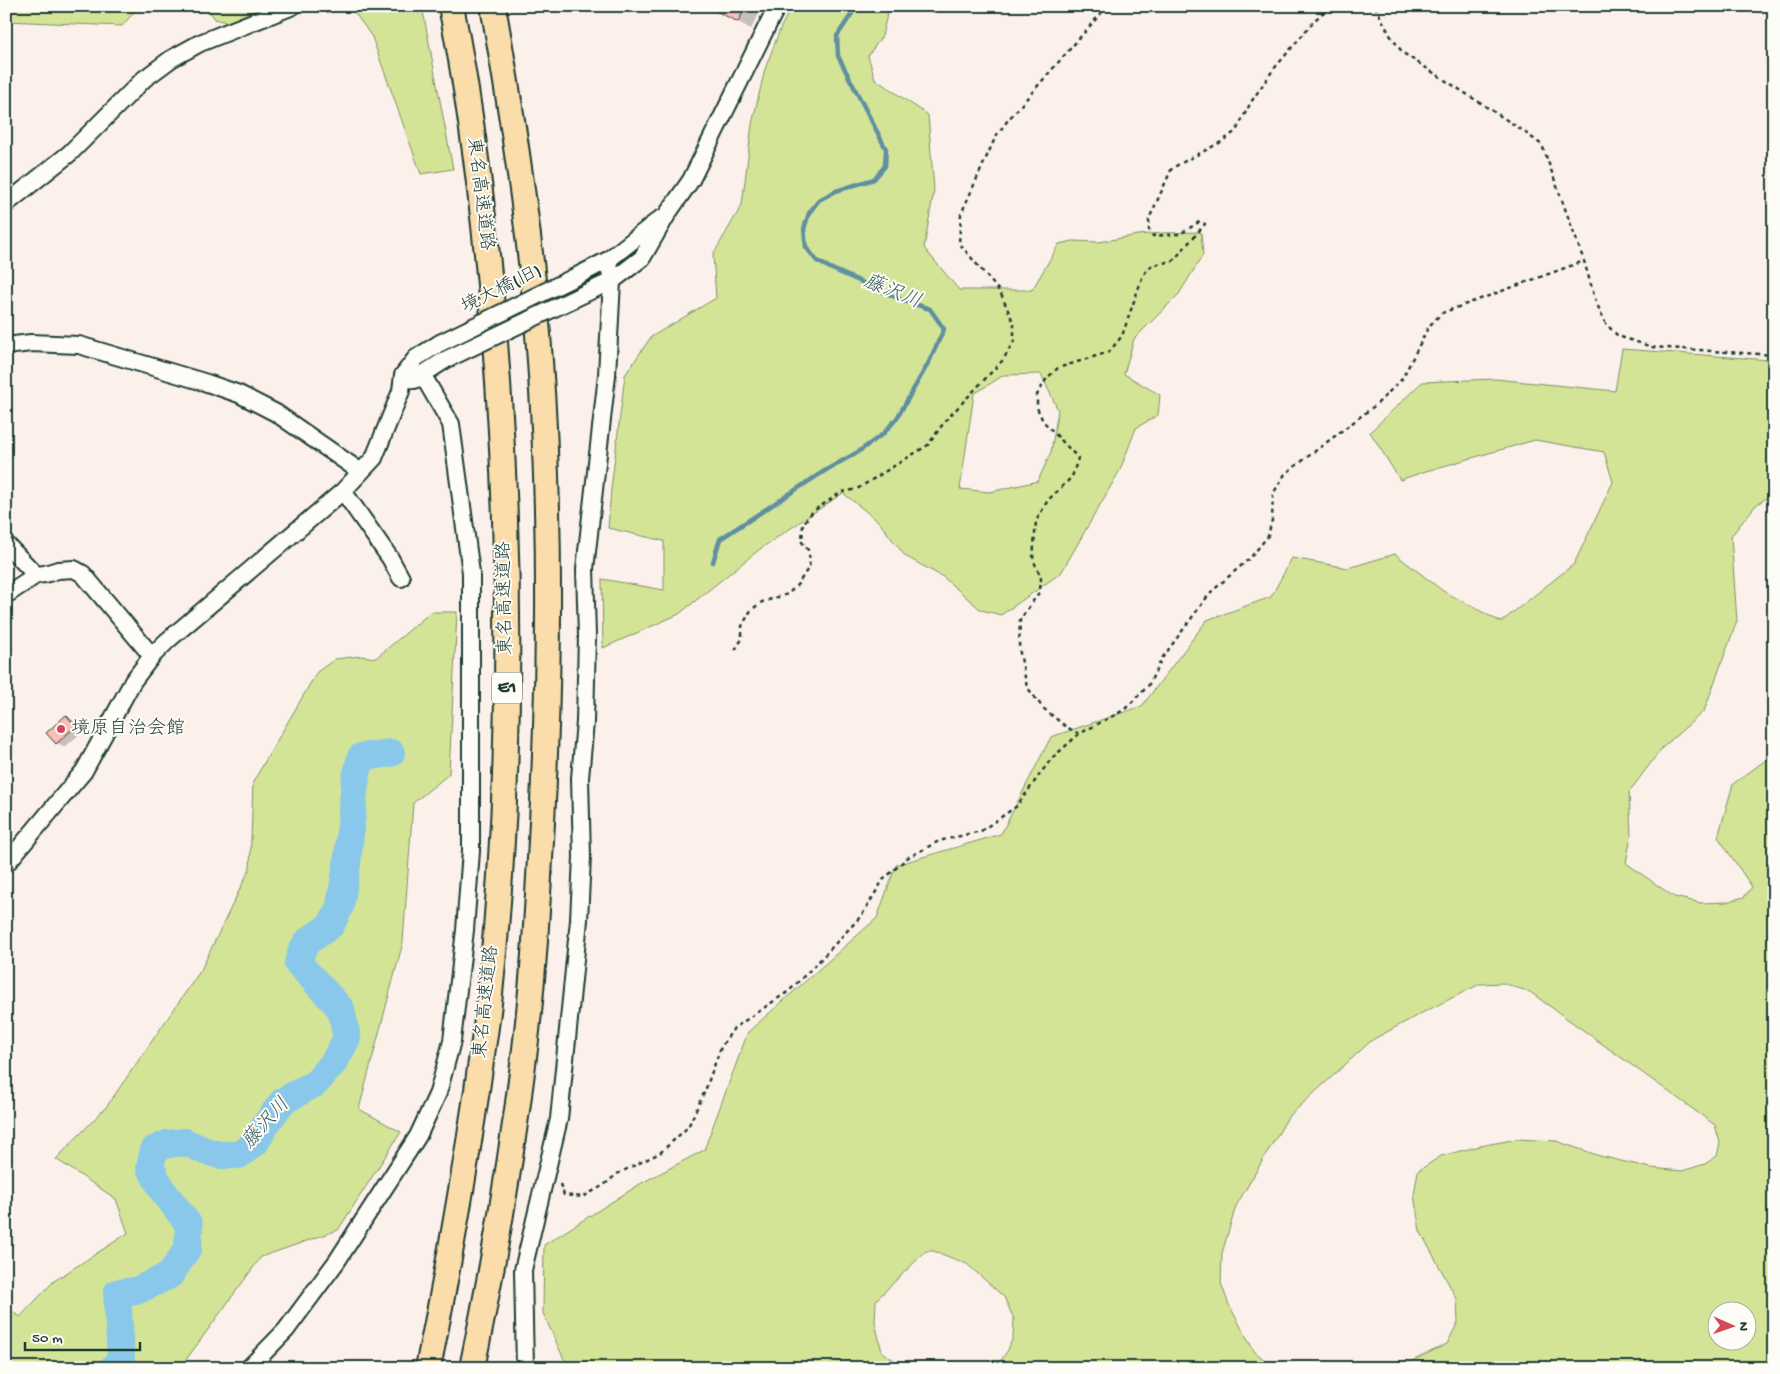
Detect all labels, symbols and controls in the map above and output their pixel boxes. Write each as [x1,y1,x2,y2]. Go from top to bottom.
street label: 東名高速道路 [461,136,498,252]
street label: 境大橋(旧) [458,260,546,319]
water label: 藤沢川 [860,269,925,315]
street label: 東名高速道路 [493,541,518,655]
road number: E1 [492,672,522,704]
place label: 境原自治会館 [71,717,185,741]
marker: 境原自治会館 [55,723,67,735]
street label: 東名高速道路 [469,944,504,1060]
water label: 藤沢川 [237,1093,296,1154]
north arrow [1708,1302,1758,1352]
scale bar [25,1319,140,1351]
text: N [1734,1322,1751,1331]
text: 50 m [32,1330,63,1348]

